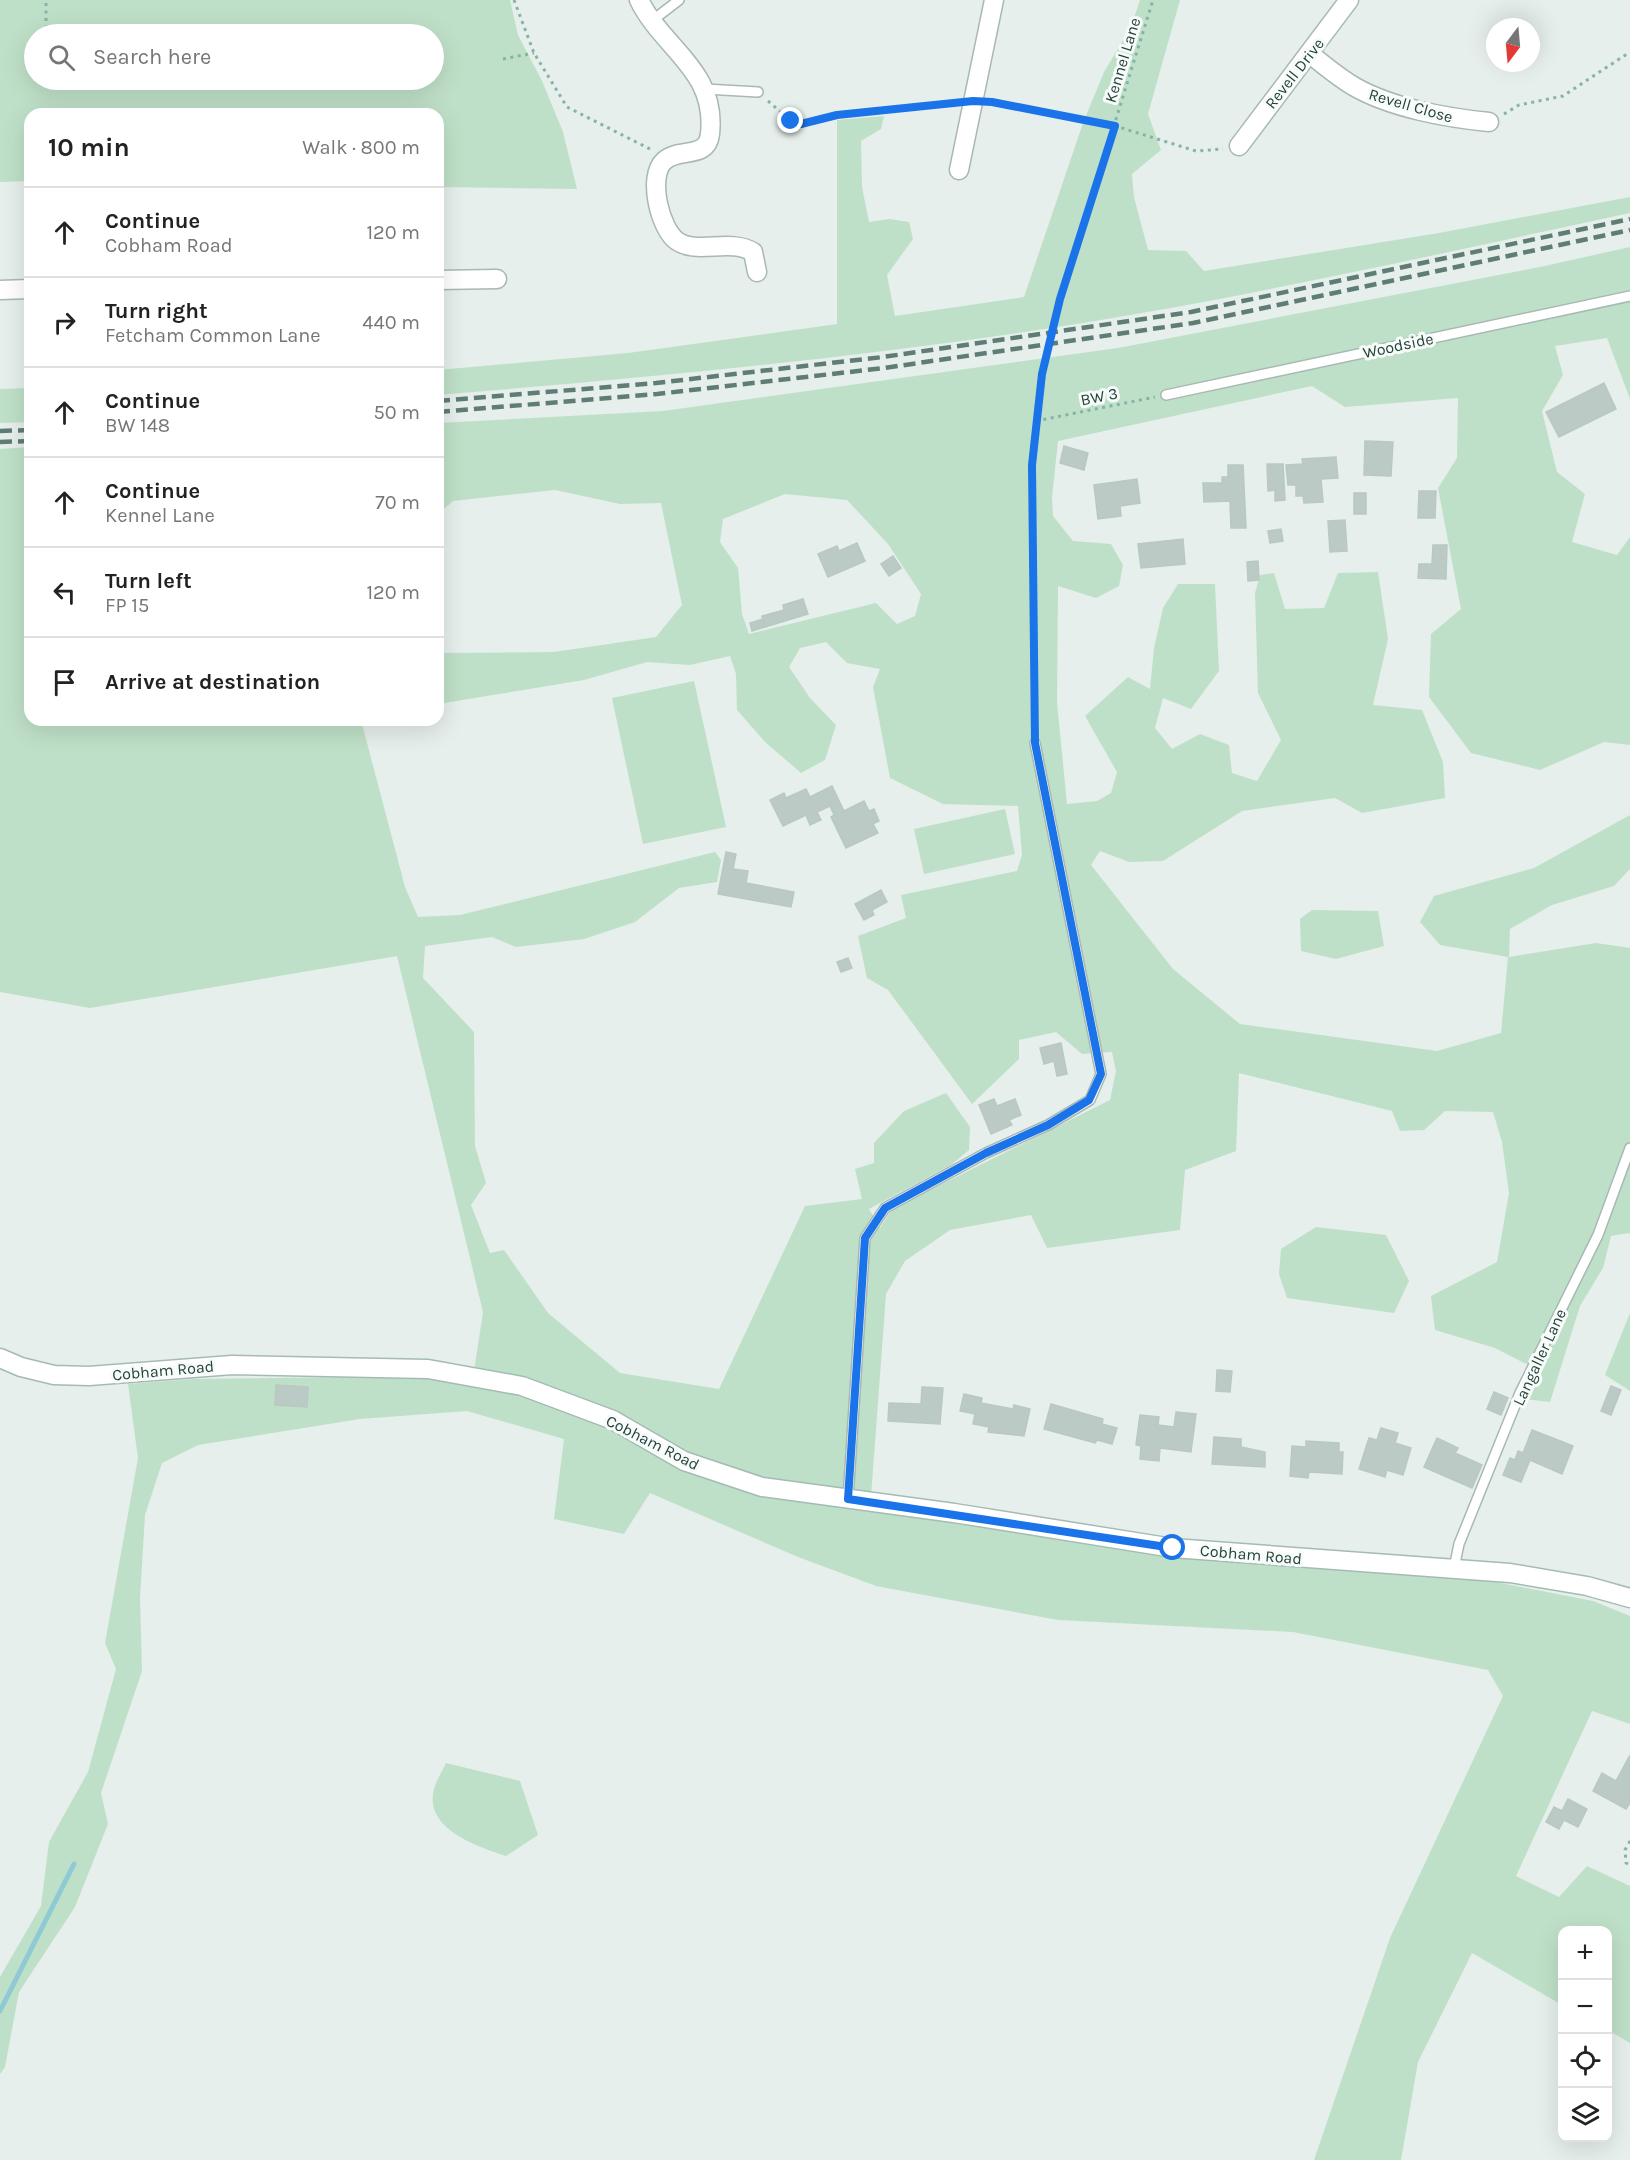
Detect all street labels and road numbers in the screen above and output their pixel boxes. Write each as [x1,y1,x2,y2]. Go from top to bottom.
street label: Kennel Lane [1101,15,1144,105]
street label: Revell Drive [1261,34,1328,112]
street label: Revell Close [1367,84,1455,127]
street label: Woodside [1361,329,1435,362]
street label: BW 3 [1079,384,1119,409]
street label: Langaller Lane [1509,1306,1570,1409]
street label: Cobham Road [111,1357,215,1384]
street label: Cobham Road [603,1411,703,1474]
street label: Cobham Road [1199,1541,1303,1568]

